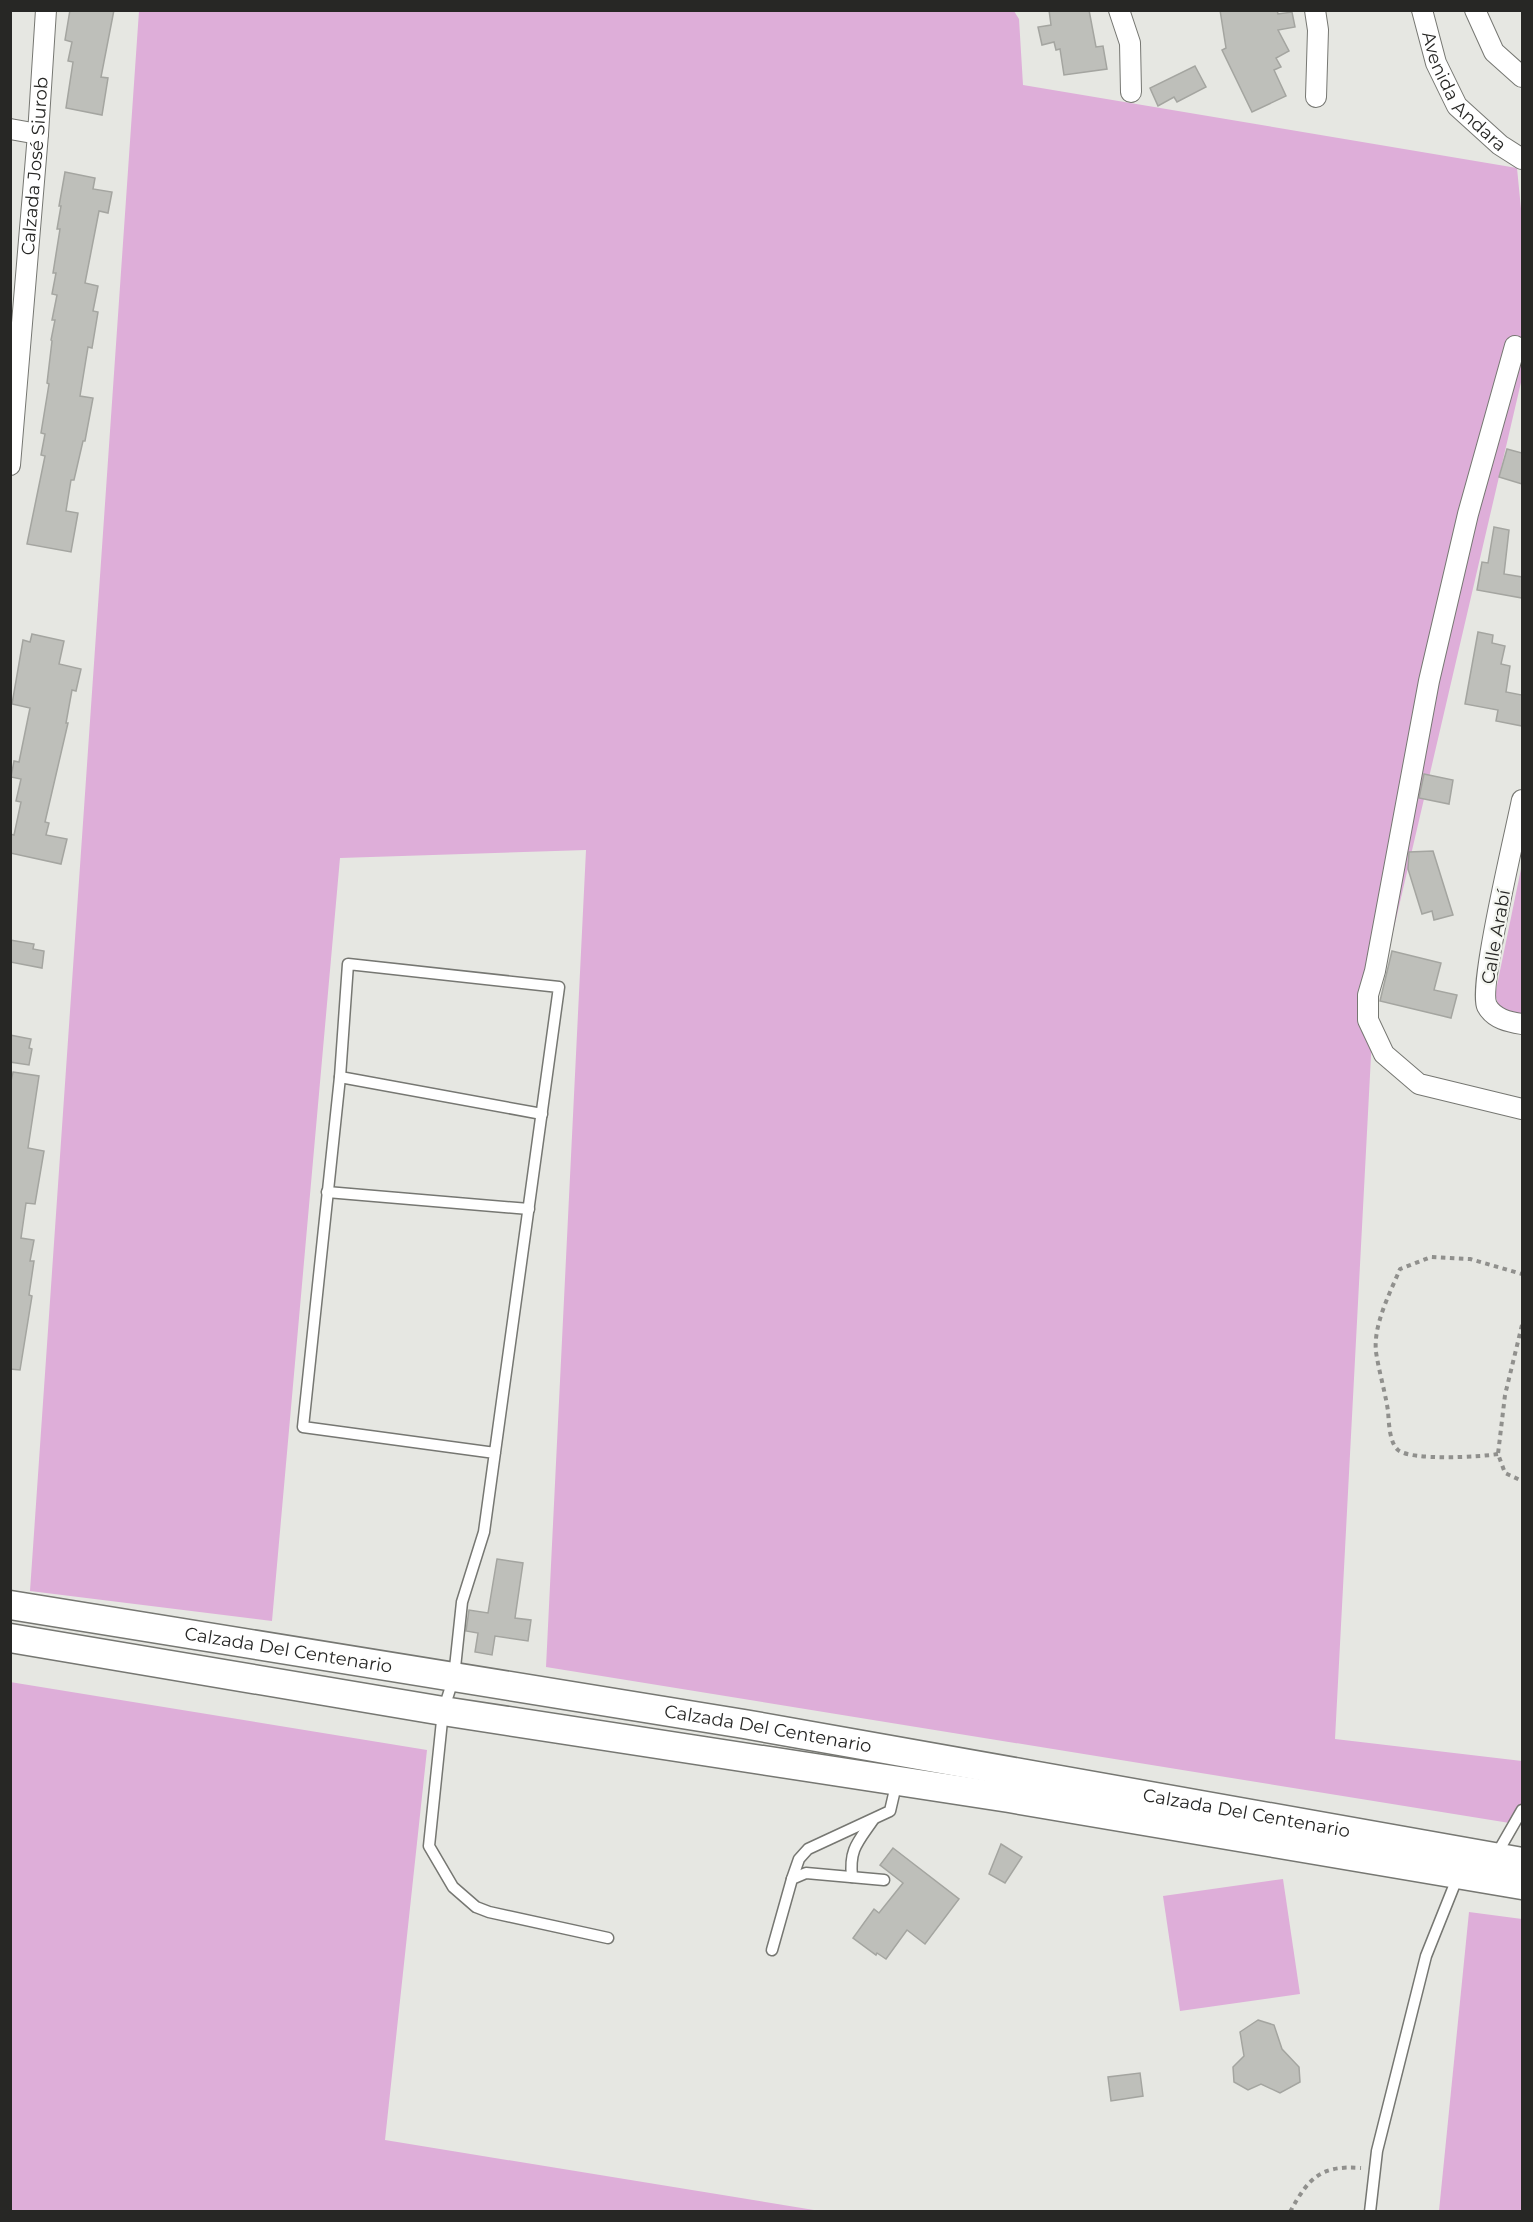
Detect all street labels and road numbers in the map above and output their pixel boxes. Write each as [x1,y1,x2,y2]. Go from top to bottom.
street label: Avenida Andara [1417,29,1511,156]
street label: Calzada José Siurob [17,76,53,256]
street label: Calle Arabí [1477,887,1515,986]
street label: Calzada Del Centenario [183,1622,394,1678]
street label: Calzada Del Centenario [663,1700,873,1757]
street label: Calzada Del Centenario [1141,1784,1352,1842]

